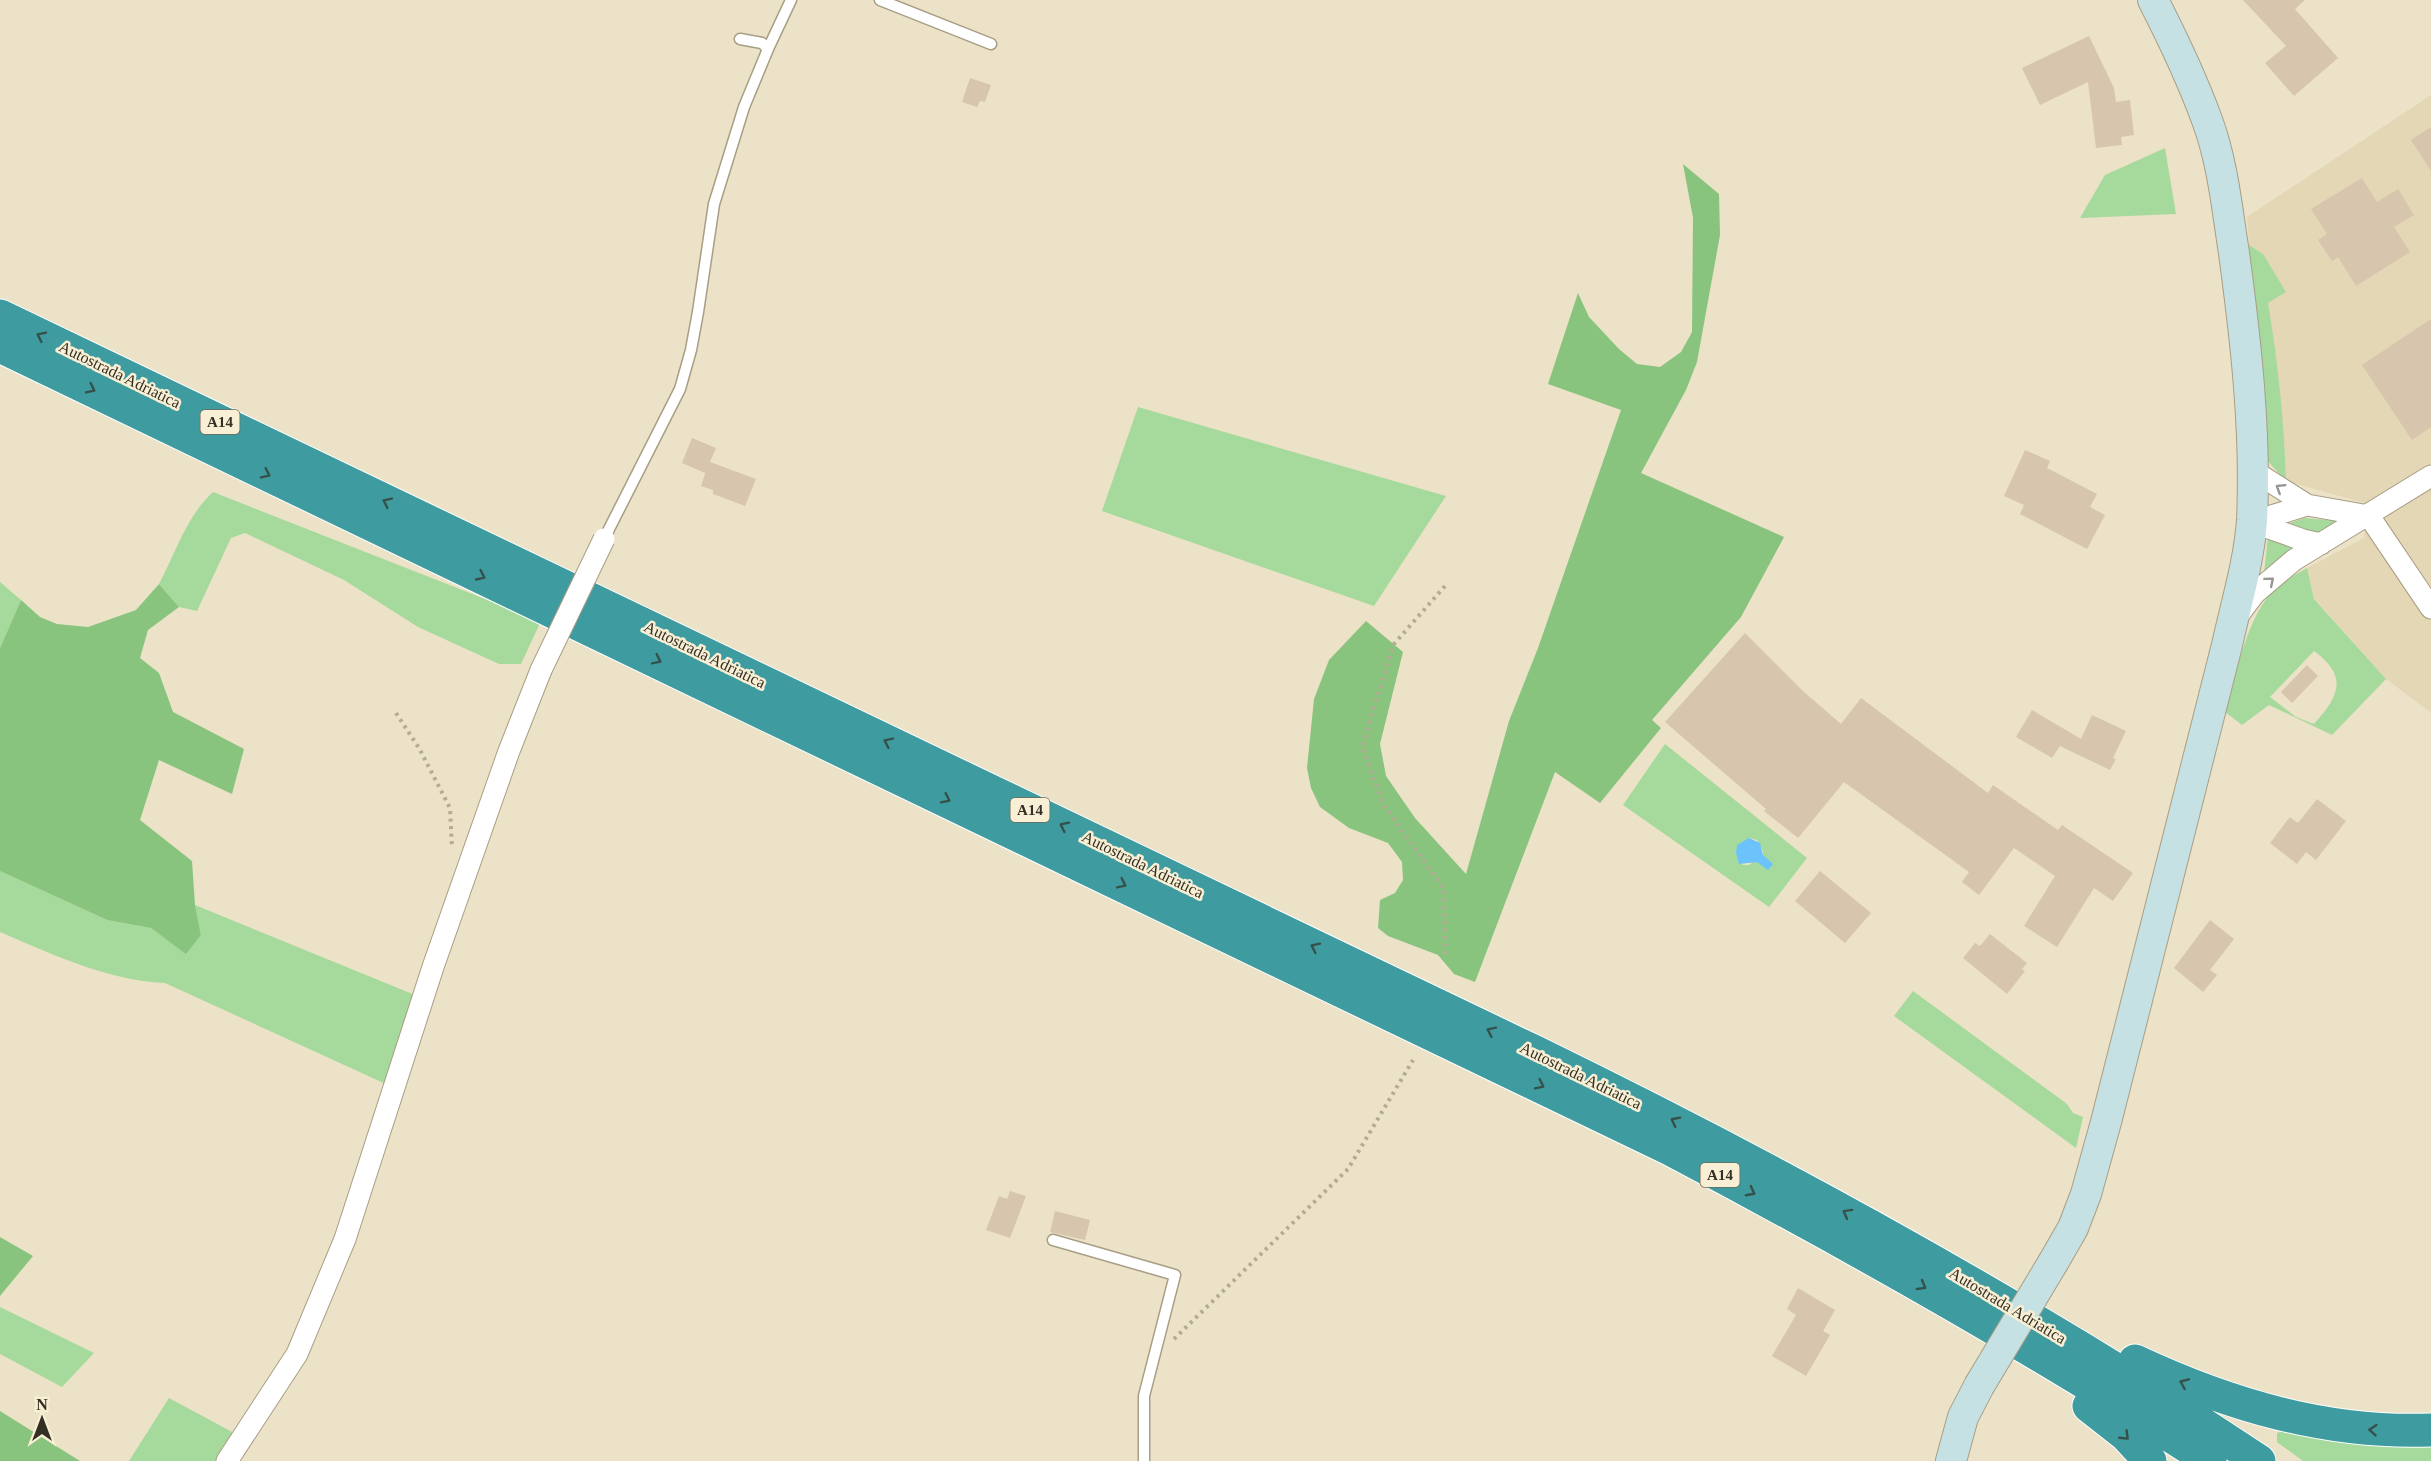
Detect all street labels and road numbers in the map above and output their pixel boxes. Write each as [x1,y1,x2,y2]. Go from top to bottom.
street label: Autostrada Adriatica [56,338,183,411]
road number: A14 [200,410,240,434]
street label: Autostrada Adriatica [641,618,768,691]
road number: A14 [1010,798,1050,822]
street label: Autostrada Adriatica [1079,828,1206,901]
street label: Autostrada Adriatica [1517,1039,1644,1112]
road number: A14 [1700,1163,1740,1187]
street label: Autostrada Adriatica [1946,1264,2069,1347]

